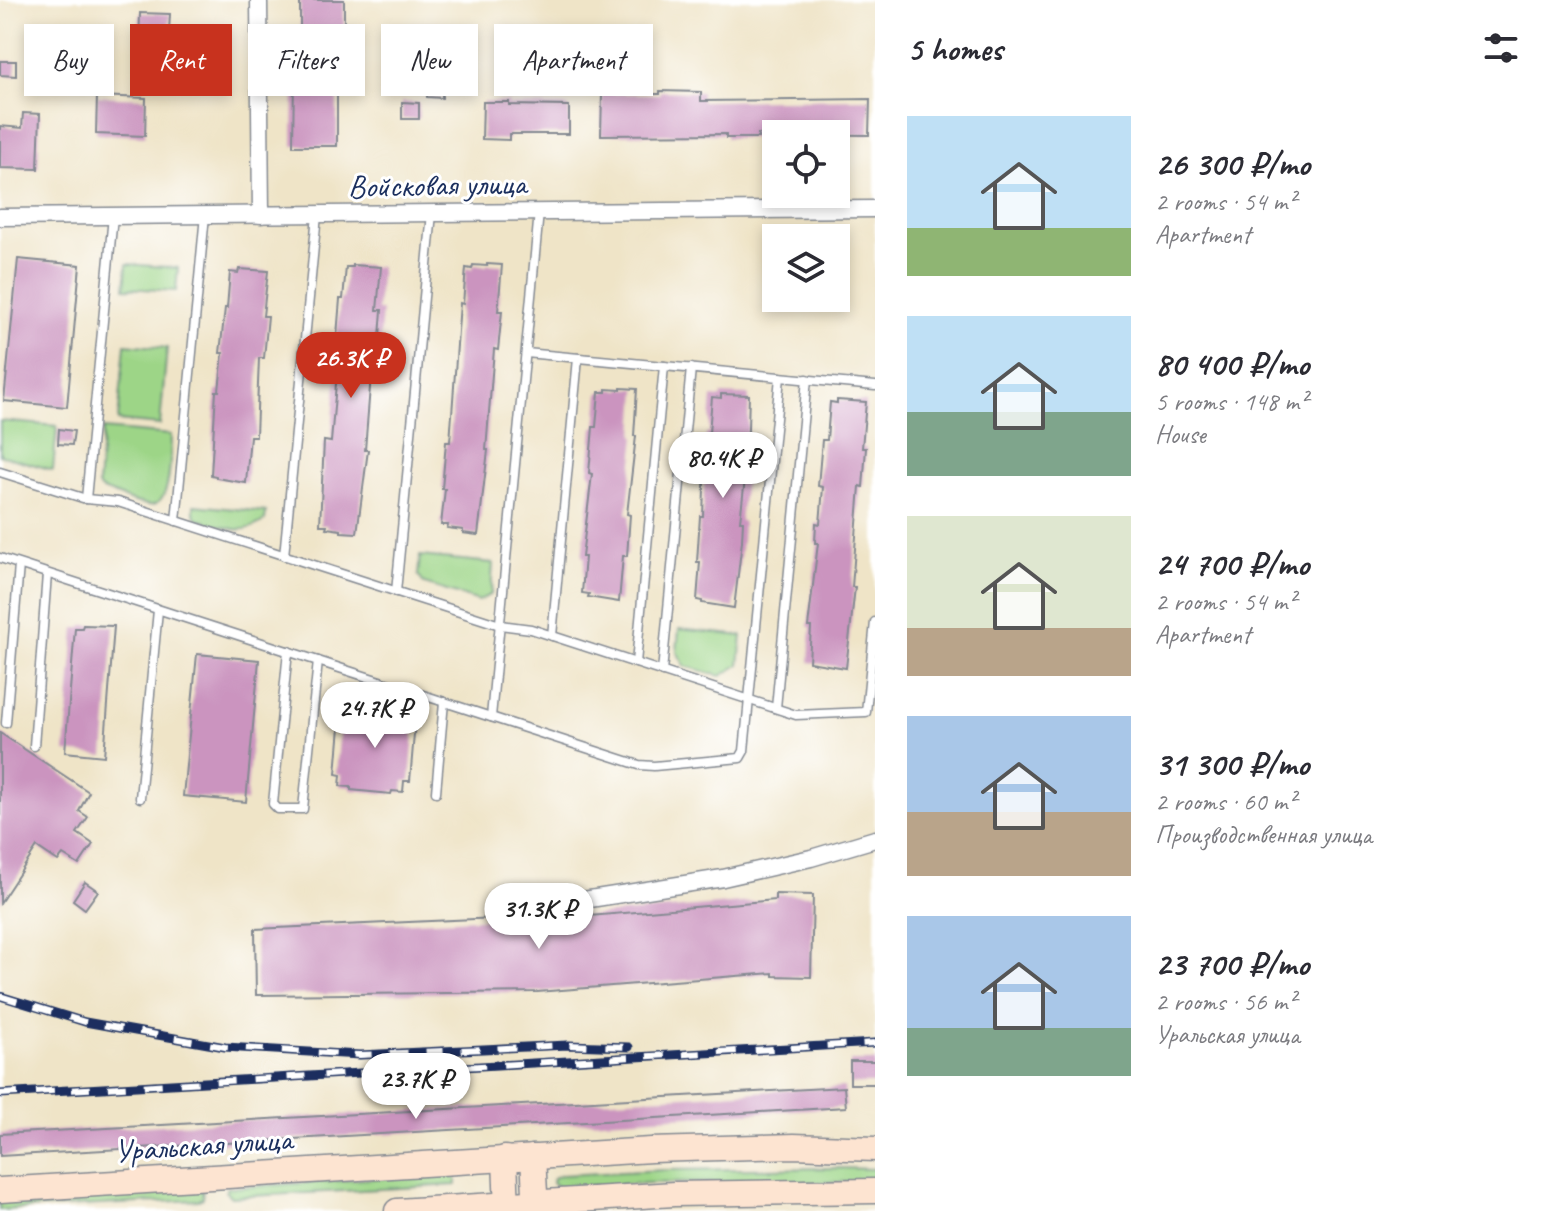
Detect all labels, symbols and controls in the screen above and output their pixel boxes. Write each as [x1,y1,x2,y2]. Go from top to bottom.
chip: Buy [24,24,114,96]
chip: Rent [130,24,232,96]
chip: Filters [248,24,365,96]
chip: New [381,24,478,96]
chip: Apartment [494,24,653,96]
icon: filters [1479,26,1523,70]
text: 5 homes [907,27,1002,70]
map controls [762,120,850,312]
button: locate [762,120,850,208]
text: 26 300 ₽/mo [1155,142,1310,185]
icon: home [971,148,1067,244]
street label: Войсковая улица [347,163,529,207]
text: 2 rooms · 54 m² [1155,185,1296,218]
text: Apartment [1155,218,1251,251]
button: layers [762,224,850,312]
pin: 26.3K ₽ [277,332,425,400]
text: 26.3K ₽ [314,341,388,374]
text: 80 400 ₽/mo [1155,342,1309,385]
icon: home [971,348,1067,444]
text: 5 rooms · 148 m² [1155,385,1307,418]
text: House [1155,418,1206,451]
pin: 80.4K ₽ [649,432,797,500]
text: 80.4K ₽ [686,441,760,474]
text: 24 700 ₽/mo [1155,542,1309,585]
icon: home [971,548,1067,644]
text: 2 rooms · 54 m² [1155,585,1296,618]
text: Apartment [1155,618,1251,651]
pin: 24.7K ₽ [301,682,449,750]
text: 24.7K ₽ [338,691,412,724]
text: 31 300 ₽/mo [1155,742,1309,785]
icon: home [971,748,1067,844]
text: 2 rooms · 60 m² [1155,785,1296,818]
text: Производственная улица [1155,818,1372,851]
pin: 31.3K ₽ [465,883,613,951]
text: 31.3K ₽ [502,892,576,925]
text: 23 700 ₽/mo [1155,942,1309,985]
icon: home [971,948,1067,1044]
text: 2 rooms · 56 m² [1155,985,1296,1018]
text: Уральская улица [1155,1018,1300,1051]
pin: 23.7K ₽ [342,1053,490,1121]
text: 23.7K ₽ [379,1062,453,1095]
street label: Уральская улица [113,1118,296,1172]

